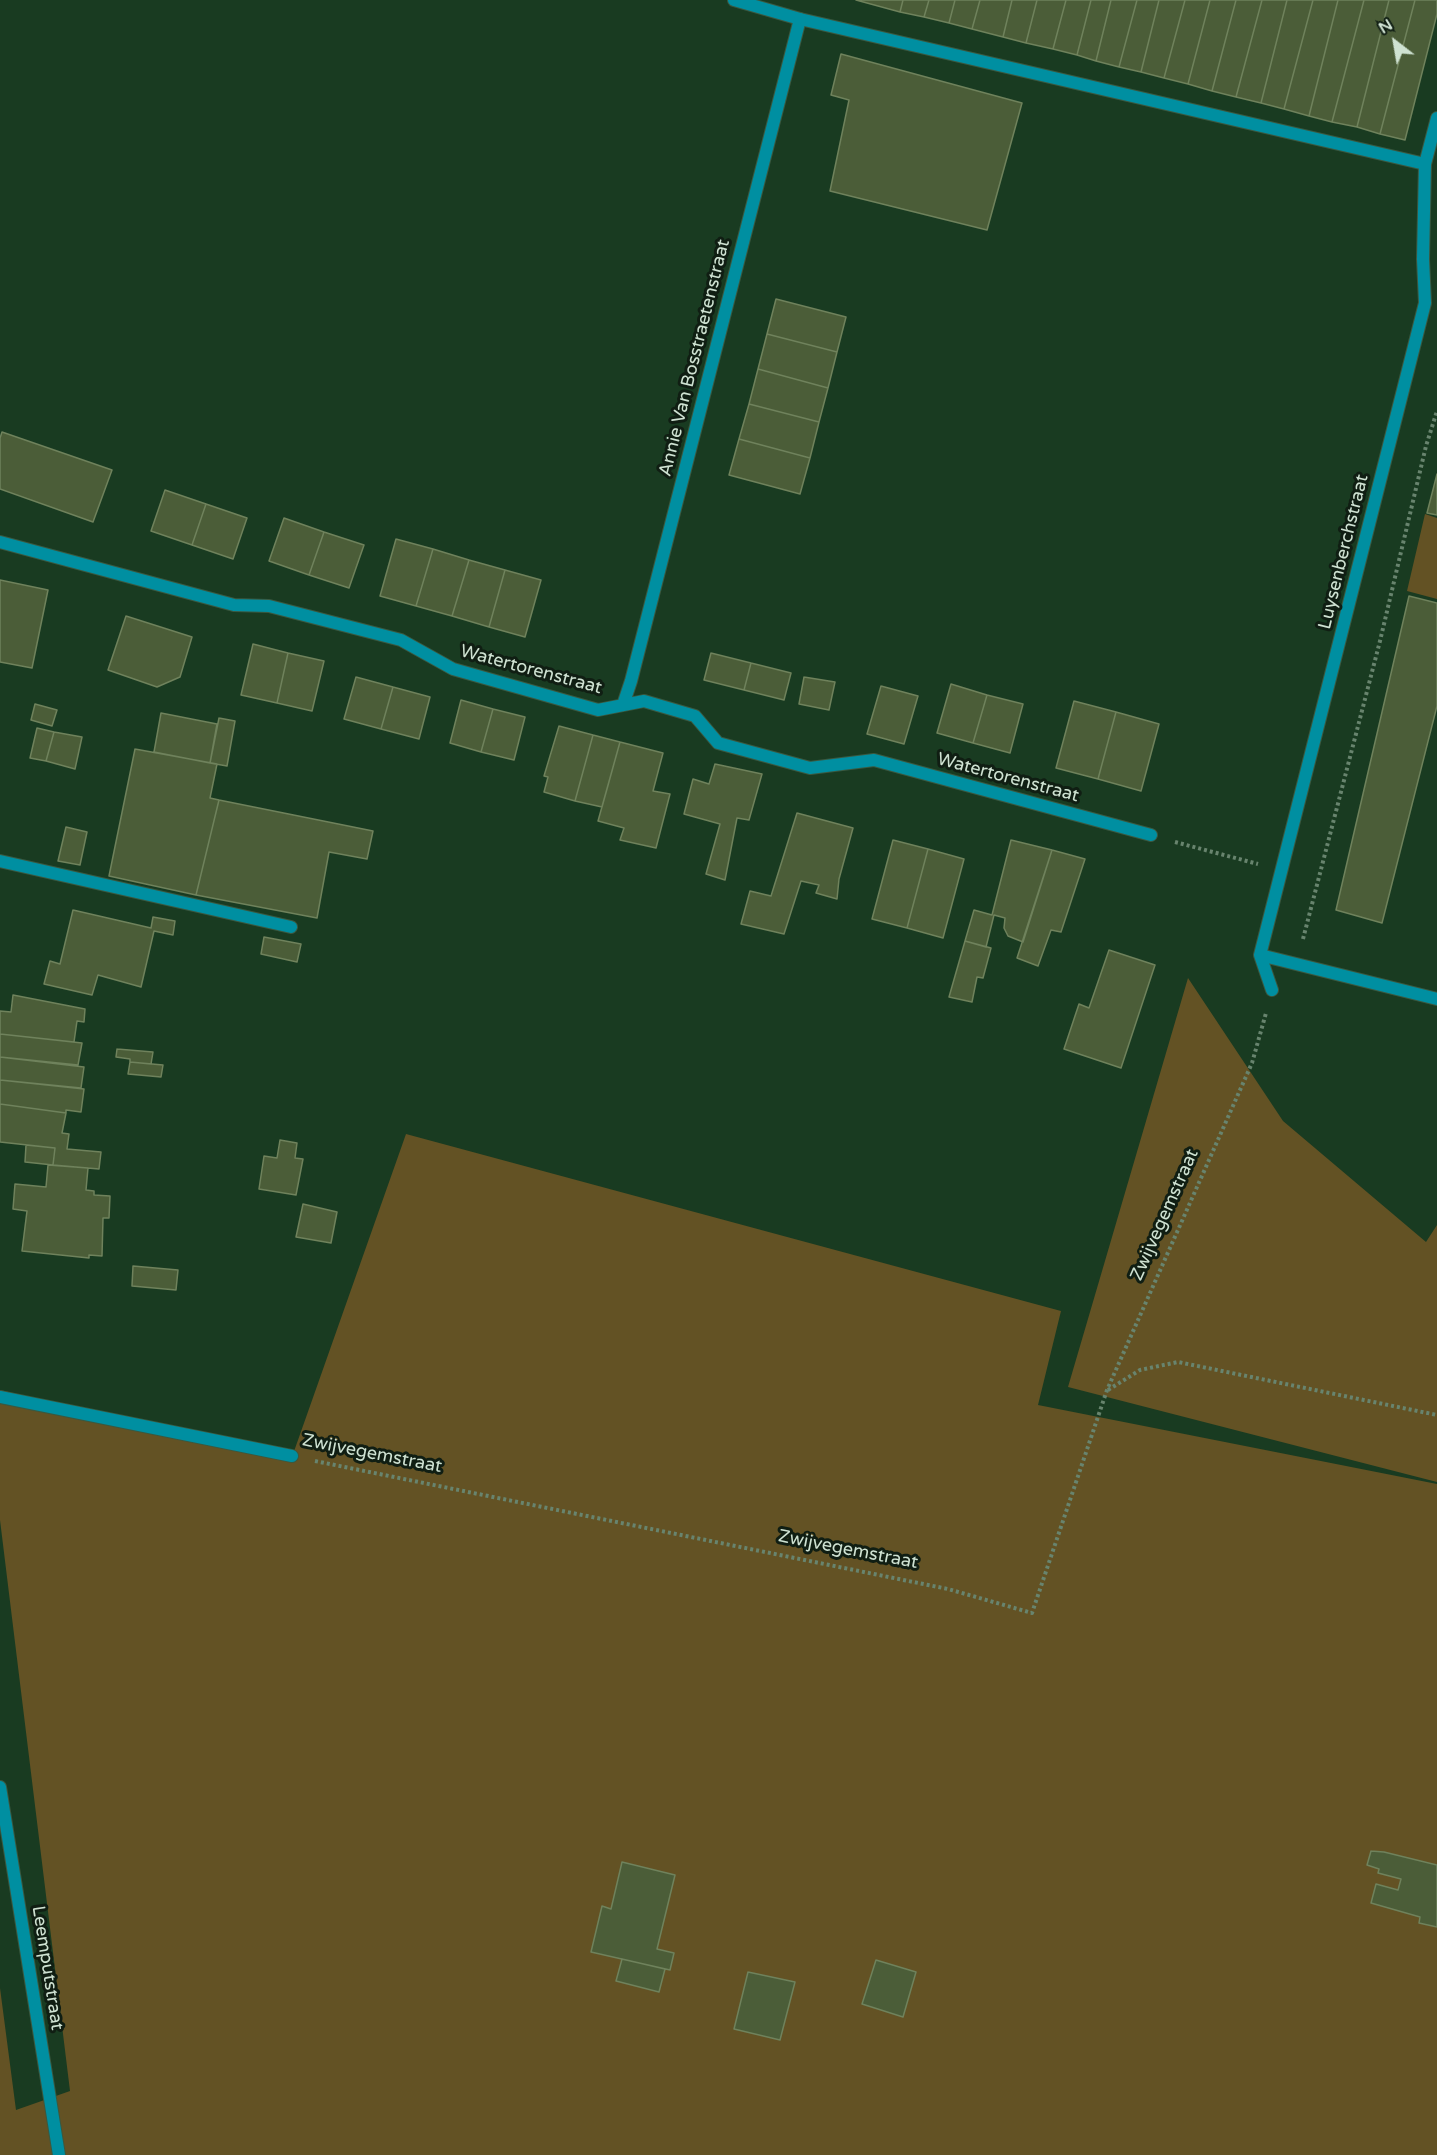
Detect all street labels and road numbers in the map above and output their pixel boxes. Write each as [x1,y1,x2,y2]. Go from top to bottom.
street label: Annie Van Bosstraetenstraat [655,237,735,479]
street label: Luysenberchstraat [1314,472,1374,632]
street label: Watertorenstraat [458,641,604,699]
street label: Watertorenstraat [935,749,1081,807]
street label: Zwijvegemstraat [1126,1146,1204,1284]
street label: Zwijvegemstraat [300,1430,444,1478]
street label: Zwijvegemstraat [776,1526,920,1574]
street label: Leemputstraat [27,1904,67,2032]

